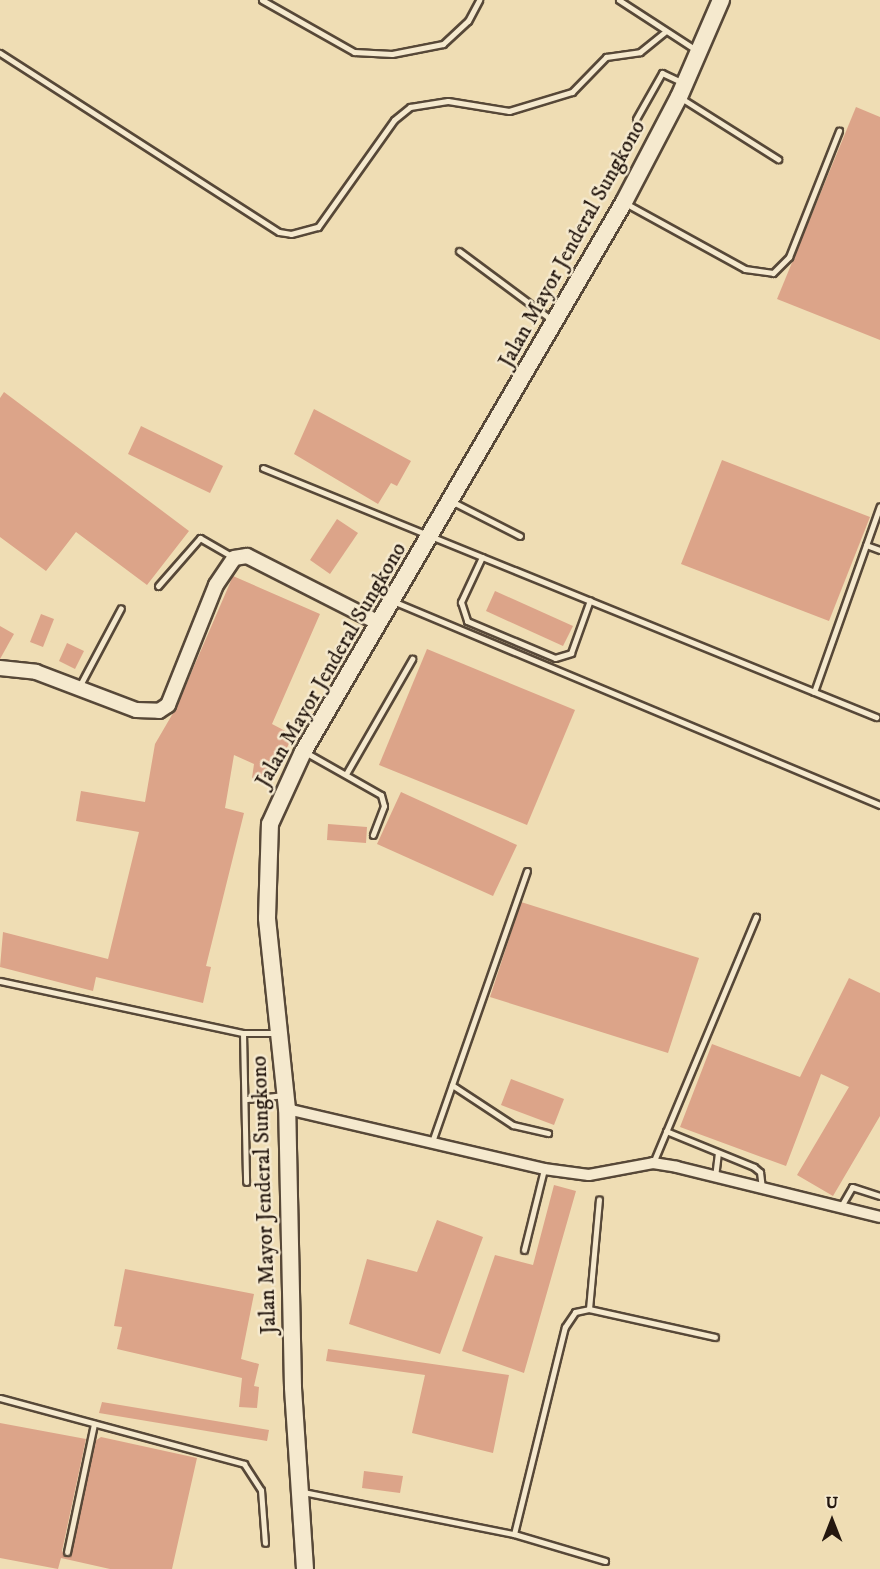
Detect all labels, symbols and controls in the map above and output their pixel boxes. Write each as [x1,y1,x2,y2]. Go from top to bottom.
street label: Jalan Mayor Jenderal Sungkono [493,116,651,372]
street label: Jalan Mayor Jenderal Sungkono [250,538,412,792]
street label: Jalan Mayor Jenderal Sungkono [246,1055,282,1335]
north arrow [802,1491,862,1551]
text: U [826,1493,838,1513]

